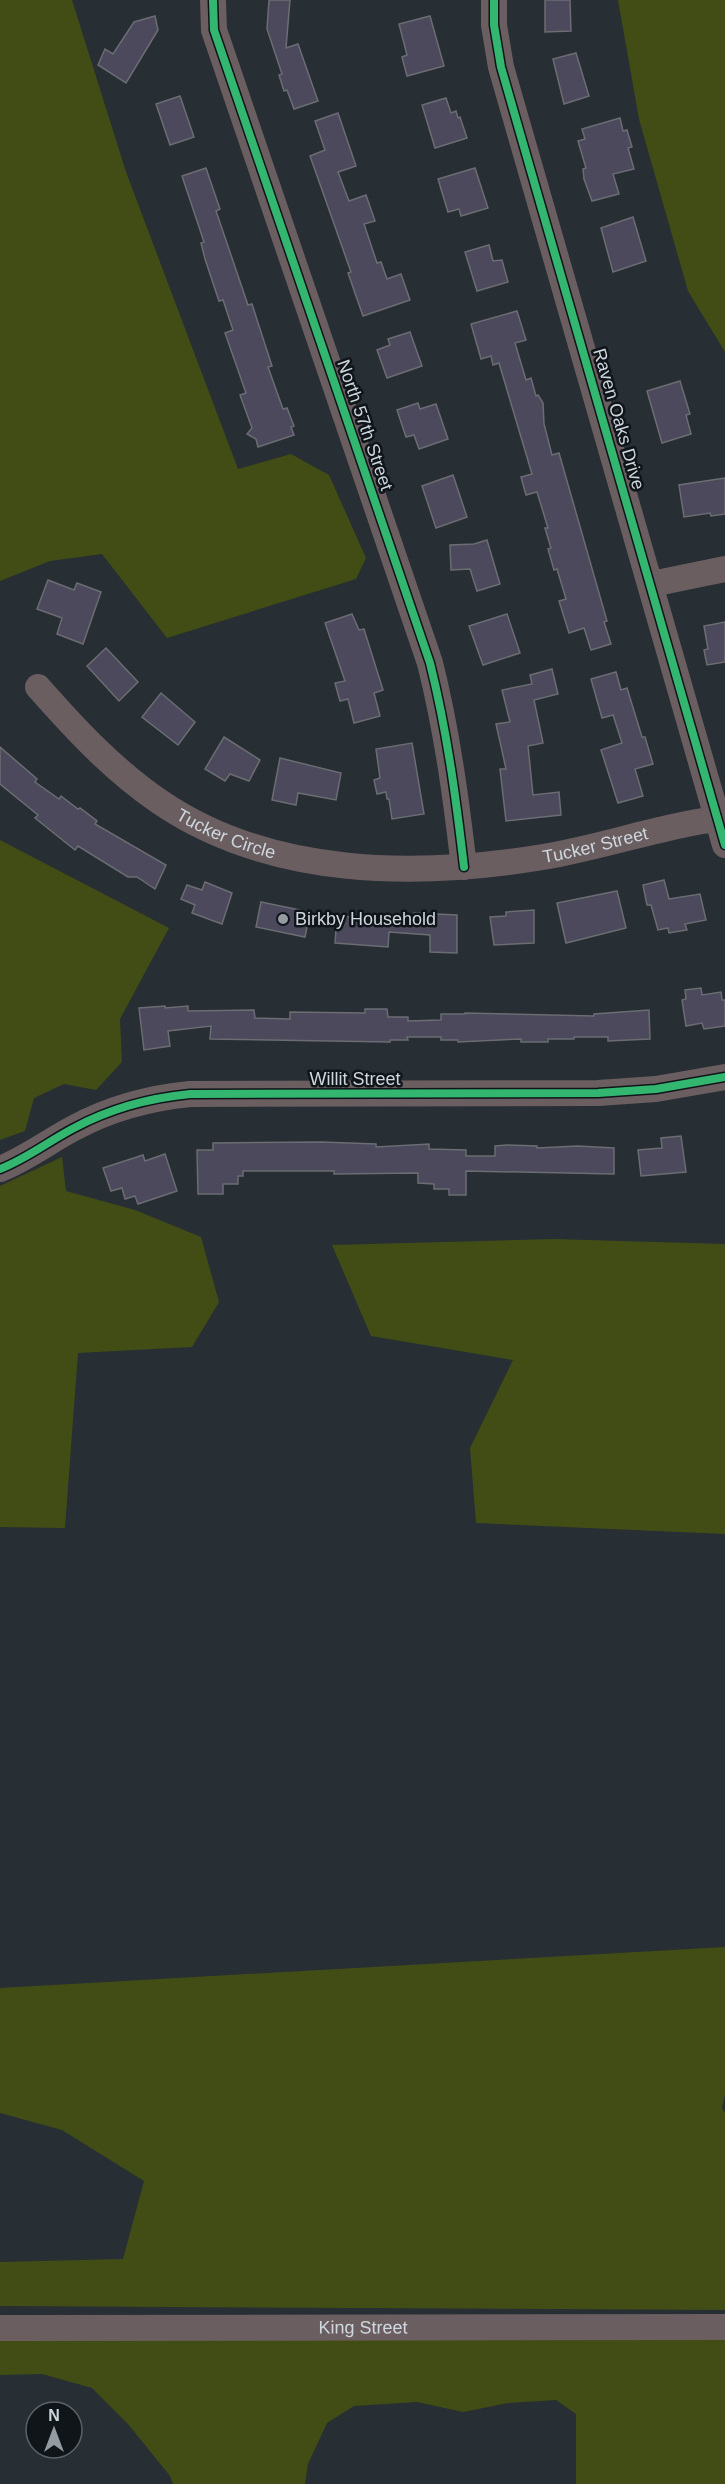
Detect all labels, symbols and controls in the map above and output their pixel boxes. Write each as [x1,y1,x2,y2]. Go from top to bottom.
street label: Raven Oaks Drive [589,346,649,492]
street label: North 57th Street [333,357,397,493]
street label: Tucker Circle [173,805,278,863]
street label: Tucker Street [541,823,650,867]
place label: Birkby Household [295,909,436,929]
marker: Birkby Household [276,912,290,926]
street label: Willit Street [309,1069,401,1089]
street label: King Street [318,2317,408,2338]
north arrow [24,2400,84,2460]
text: N [48,2407,60,2424]

